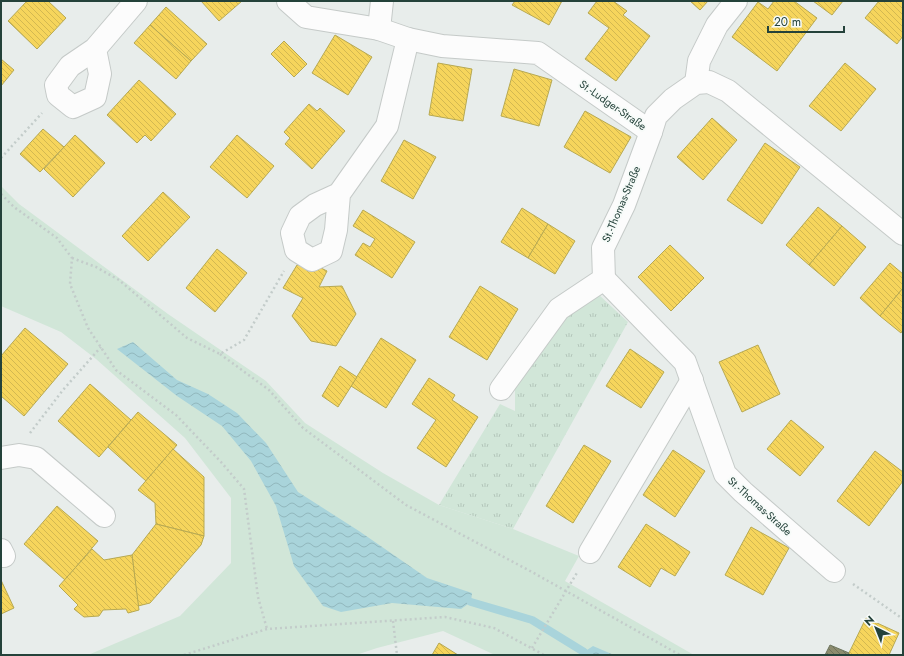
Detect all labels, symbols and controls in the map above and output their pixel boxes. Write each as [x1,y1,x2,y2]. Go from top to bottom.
scale bar [768,8,844,34]
text: 20 m [774,13,801,31]
street label: St.-Ludger-Straße [576,76,650,134]
street label: St.-Thomas-Straße [598,163,644,245]
street label: St.-Thomas-Straße [724,473,796,539]
north arrow [856,608,896,648]
text: N [861,612,878,630]

